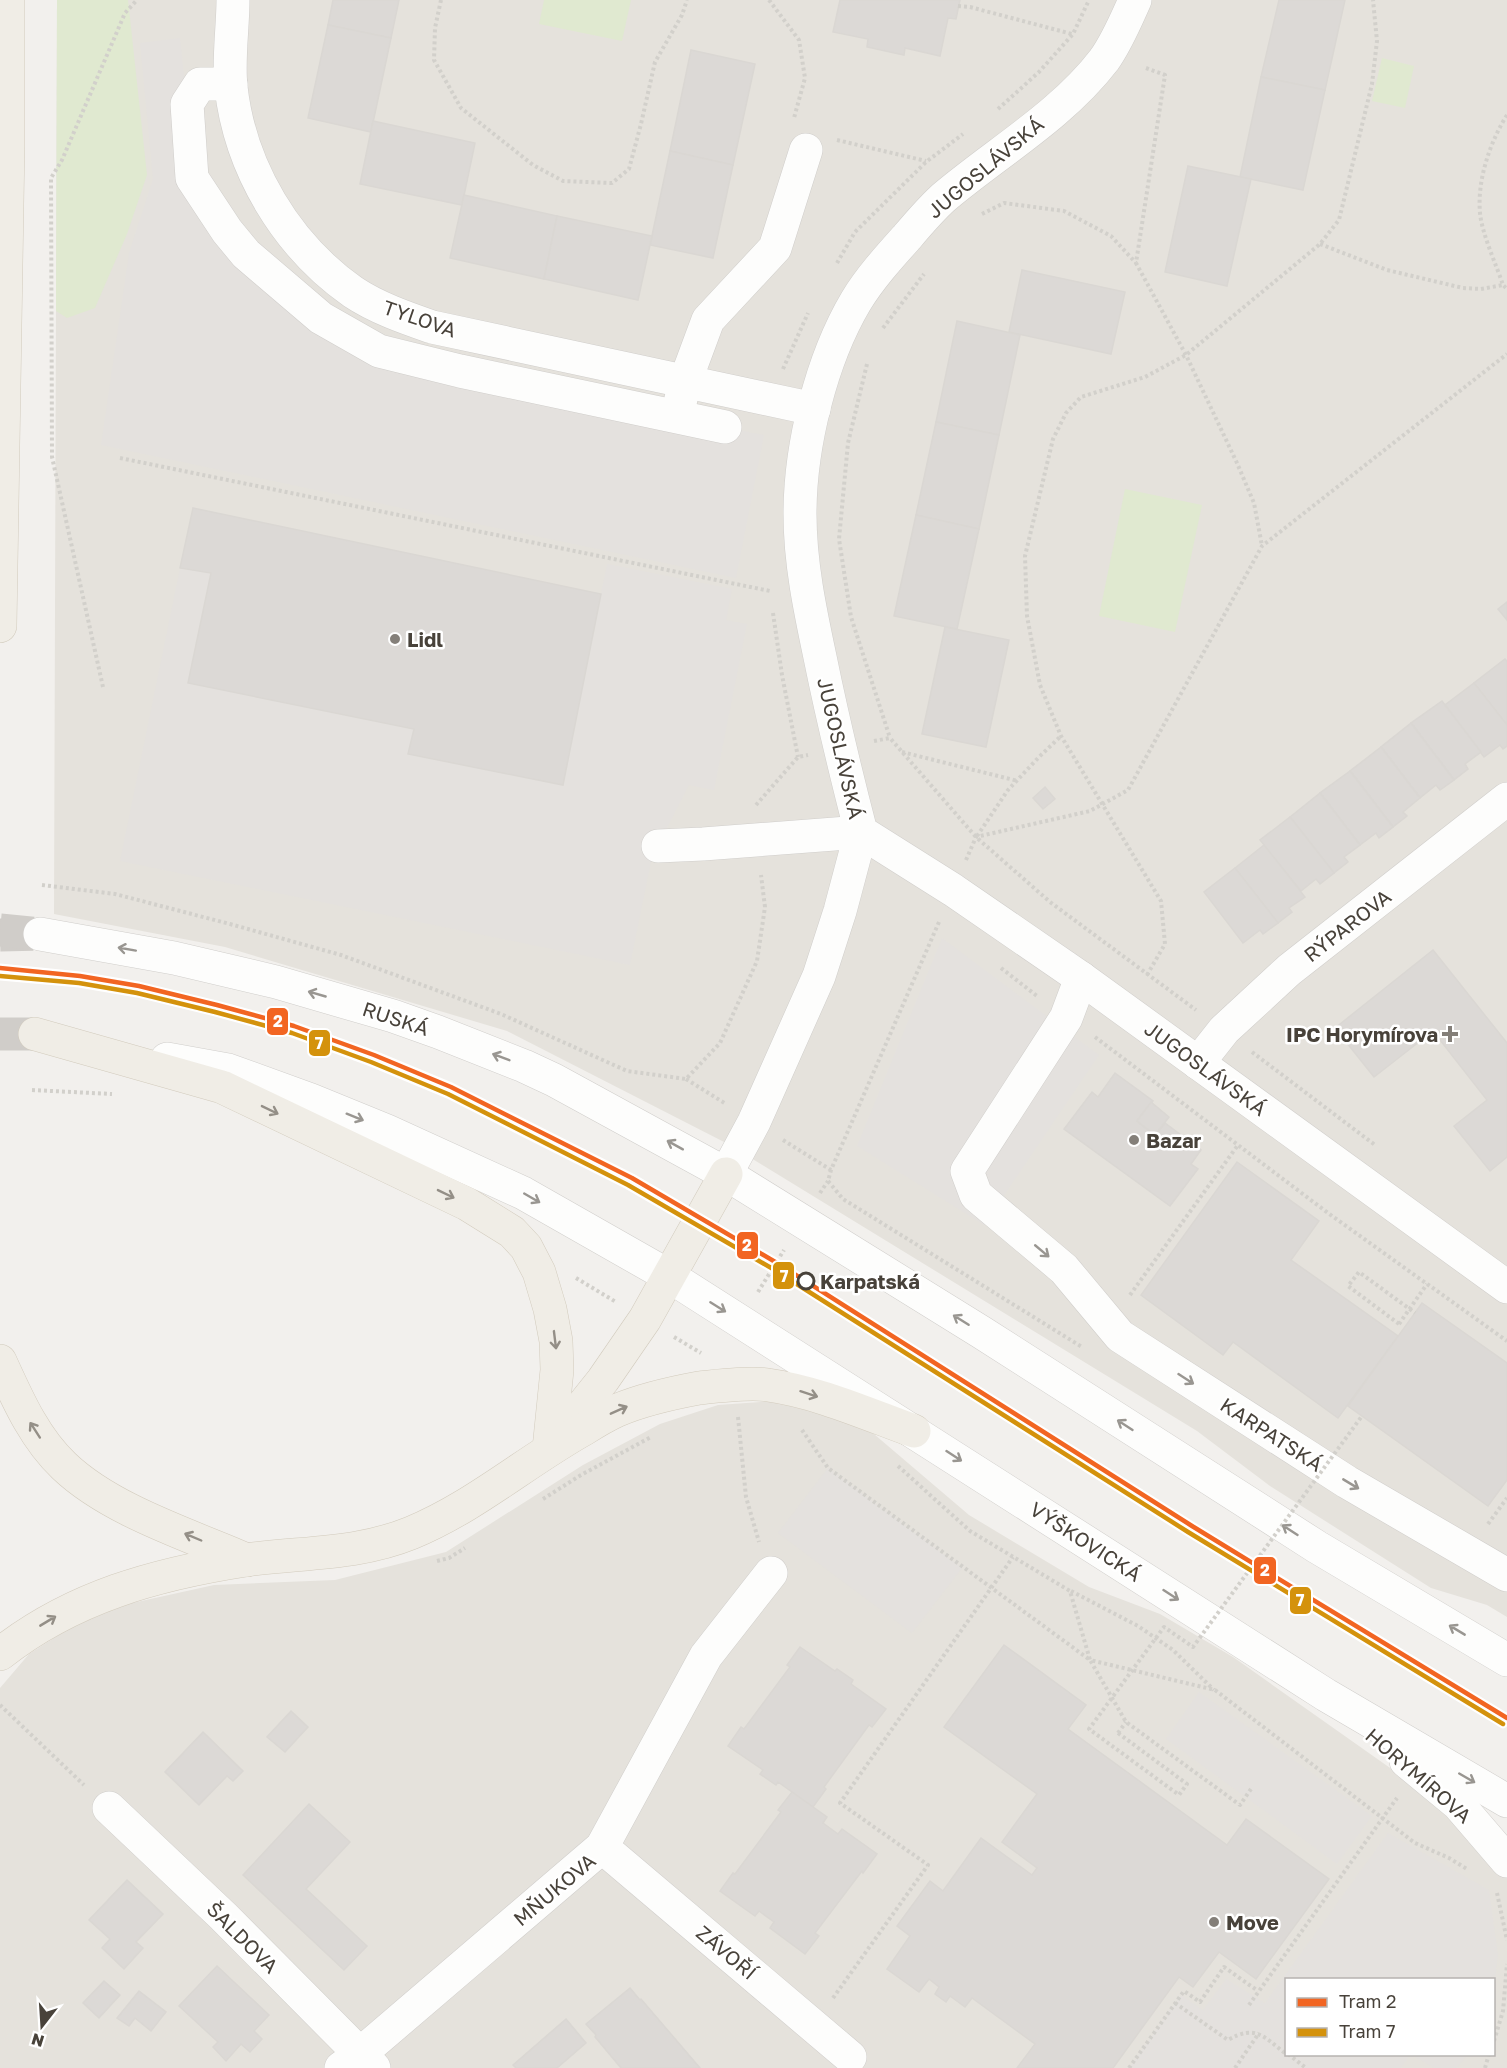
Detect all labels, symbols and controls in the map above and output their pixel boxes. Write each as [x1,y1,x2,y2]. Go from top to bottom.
street label: JUGOSLÁVSKÁ [922,111,1048,223]
street label: TYLOVA [380,294,460,342]
place label: Lidl [407,627,443,651]
marker: Lidl [388,632,402,646]
street label: JUGOSLÁVSKÁ [813,675,869,821]
street label: RÝPAROVA [1299,884,1395,966]
one-way arrow [118,943,137,954]
one-way arrow [308,987,327,999]
street label: RUSKÁ [360,996,432,1040]
line badge: 2 [266,1007,289,1036]
text: 2 [273,1011,283,1031]
street label: JUGOSLÁVSKÁ [1140,1016,1272,1120]
place label: IPC Horymírova [1286,1022,1438,1046]
marker: IPC Horymírova [1443,1027,1457,1041]
line badge: 7 [308,1029,331,1057]
text: 7 [315,1033,324,1053]
one-way arrow [492,1051,511,1062]
one-way arrow [261,1105,279,1116]
one-way arrow [345,1113,364,1124]
place label: Bazar [1146,1128,1202,1152]
marker: Bazar [1127,1133,1141,1147]
one-way arrow [666,1139,684,1150]
one-way arrow [437,1189,455,1201]
one-way arrow [523,1192,540,1204]
line badge: 2 [736,1231,759,1260]
text: 2 [742,1235,752,1255]
one-way arrow [1034,1244,1049,1258]
line badge: 7 [772,1261,795,1290]
text: 7 [780,1266,789,1286]
place label: Karpatská [820,1269,920,1293]
marker: Karpatská [797,1272,815,1290]
one-way arrow [709,1301,726,1313]
one-way arrow [953,1314,970,1326]
one-way arrow [550,1330,561,1350]
one-way arrow [1178,1373,1194,1385]
one-way arrow [799,1390,818,1401]
street label: KARPATSKÁ [1216,1392,1328,1476]
one-way arrow [609,1404,627,1416]
one-way arrow [1117,1418,1134,1431]
one-way arrow [29,1422,41,1438]
one-way arrow [945,1451,962,1463]
one-way arrow [1342,1478,1359,1490]
street label: VÝŠKOVICKÁ [1026,1496,1146,1586]
one-way arrow [1282,1523,1299,1535]
one-way arrow [185,1531,203,1542]
line badge: 2 [1253,1556,1277,1585]
text: 2 [1260,1560,1270,1580]
line badge: 7 [1289,1586,1312,1615]
one-way arrow [1162,1590,1179,1602]
text: 7 [1296,1590,1305,1610]
one-way arrow [39,1615,56,1627]
one-way arrow [1449,1624,1466,1636]
street label: HORYMÍROVA [1361,1723,1477,1827]
one-way arrow [1458,1772,1475,1784]
street label: MŇUKOVA [508,1848,600,1930]
street label: ŠALDOVA [202,1896,284,1978]
place label: Move [1226,1910,1279,1934]
marker: Move [1207,1915,1221,1929]
street label: ZÁVOŘÍ [692,1920,763,1985]
legend [1285,1978,1495,2056]
text: Tram 2 [1339,1990,1396,2012]
north arrow [12,1996,72,2056]
text: Tram 7 [1339,2020,1396,2042]
text: N [29,2029,46,2052]

